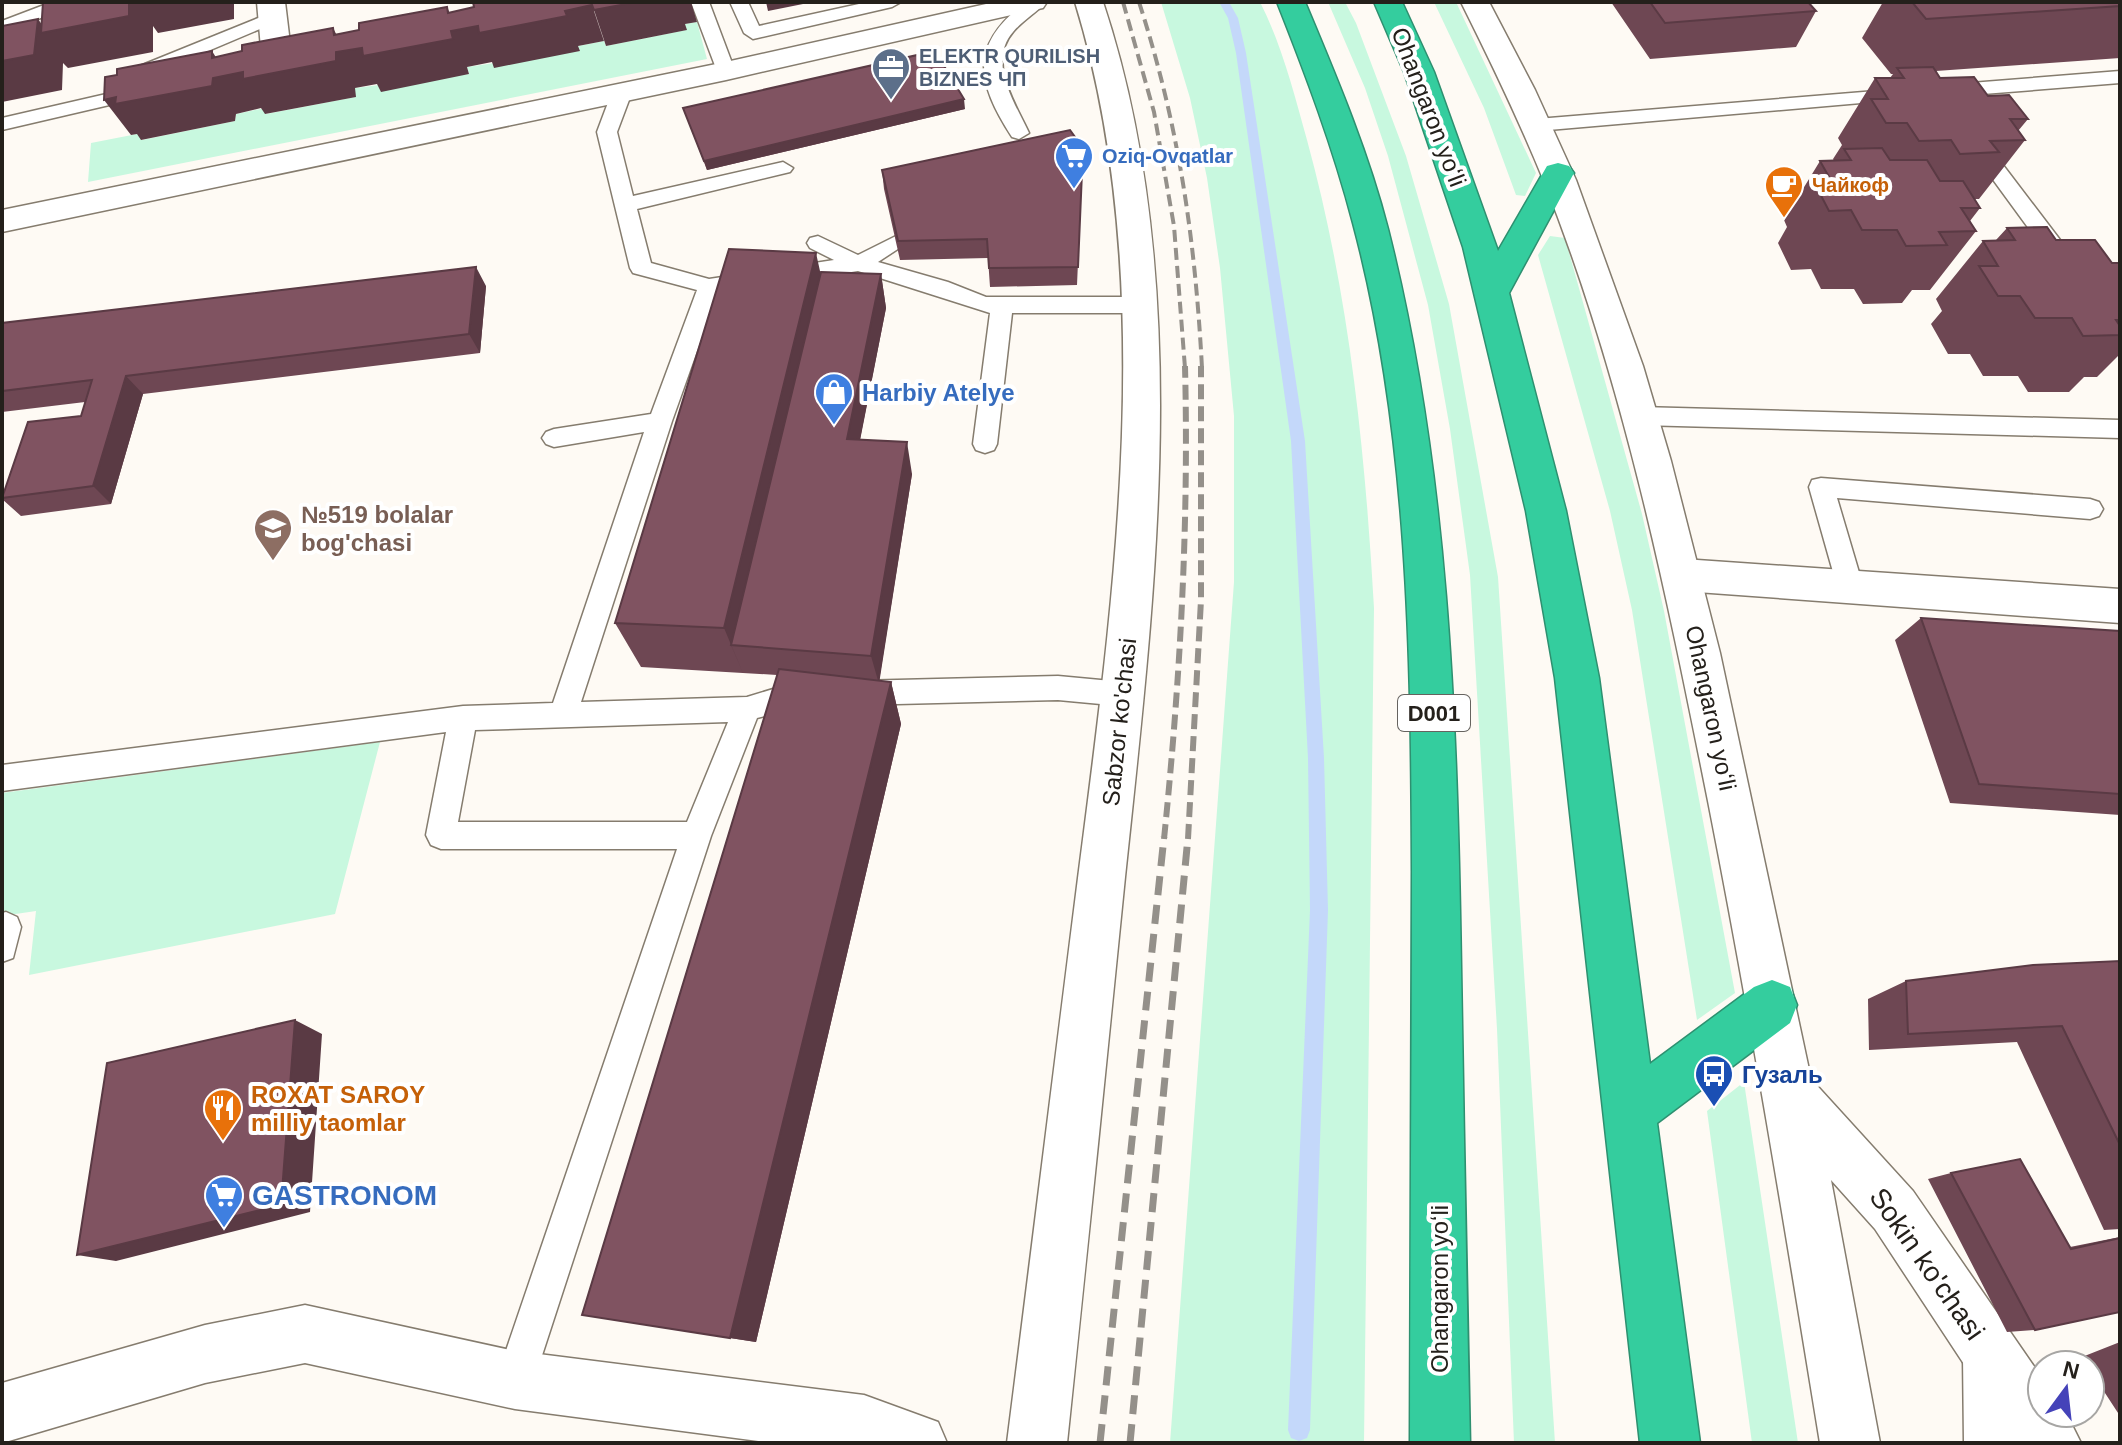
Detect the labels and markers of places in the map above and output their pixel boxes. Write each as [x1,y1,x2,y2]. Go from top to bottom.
place label: ELEKTR QURILISH BIZNES ЧП [919,45,1100,90]
office icon: ELEKTR QURILISH BIZNES ЧП [870,46,912,101]
supermarket icon: Oziq-Ovqatlar [1053,135,1095,190]
place label: Oziq-Ovqatlar [1102,145,1233,167]
cafe icon: Чайкоф [1763,164,1805,219]
place label: Чайкоф [1812,174,1889,196]
shop icon: Harbiy Atelye [813,371,855,426]
place label: Harbiy Atelye [862,379,1015,406]
place label: №519 bolalar bog'chasi [301,501,453,556]
school or university icon: №519 bolalar bog'chasi [252,507,294,562]
bus stop icon: Гузаль [1693,1053,1735,1108]
place label: Гузаль [1742,1061,1823,1088]
place label: ROXAT SAROY milliy taomlar [251,1081,425,1136]
restaurant icon: ROXAT SAROY milliy taomlar [202,1087,244,1142]
supermarket icon: GASTRONOM [203,1174,245,1229]
place label: GASTRONOM [252,1180,437,1211]

